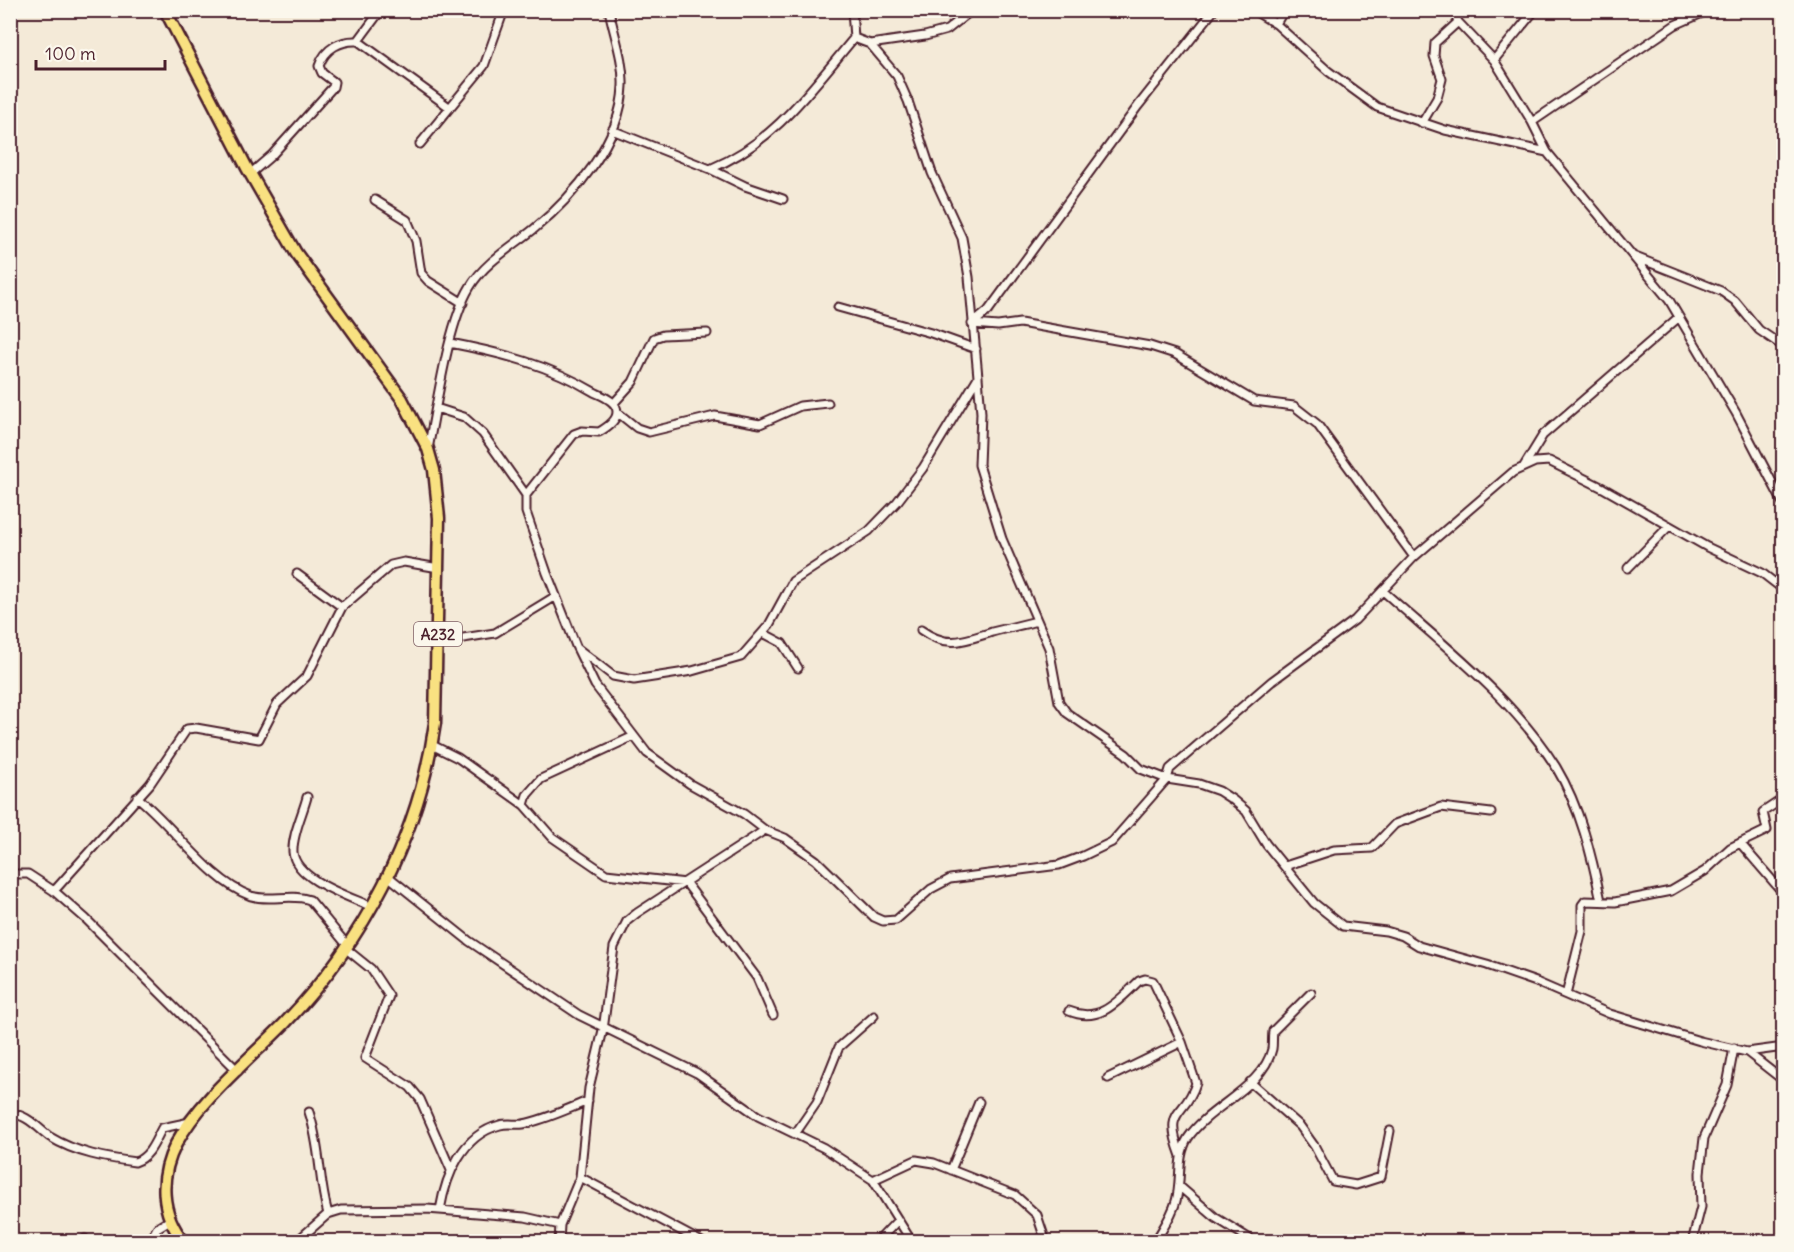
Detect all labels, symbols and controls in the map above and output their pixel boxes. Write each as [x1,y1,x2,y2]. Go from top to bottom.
scale bar [36,33,165,71]
text: 100 m [45,42,96,65]
road number: A232 [414,622,462,646]

